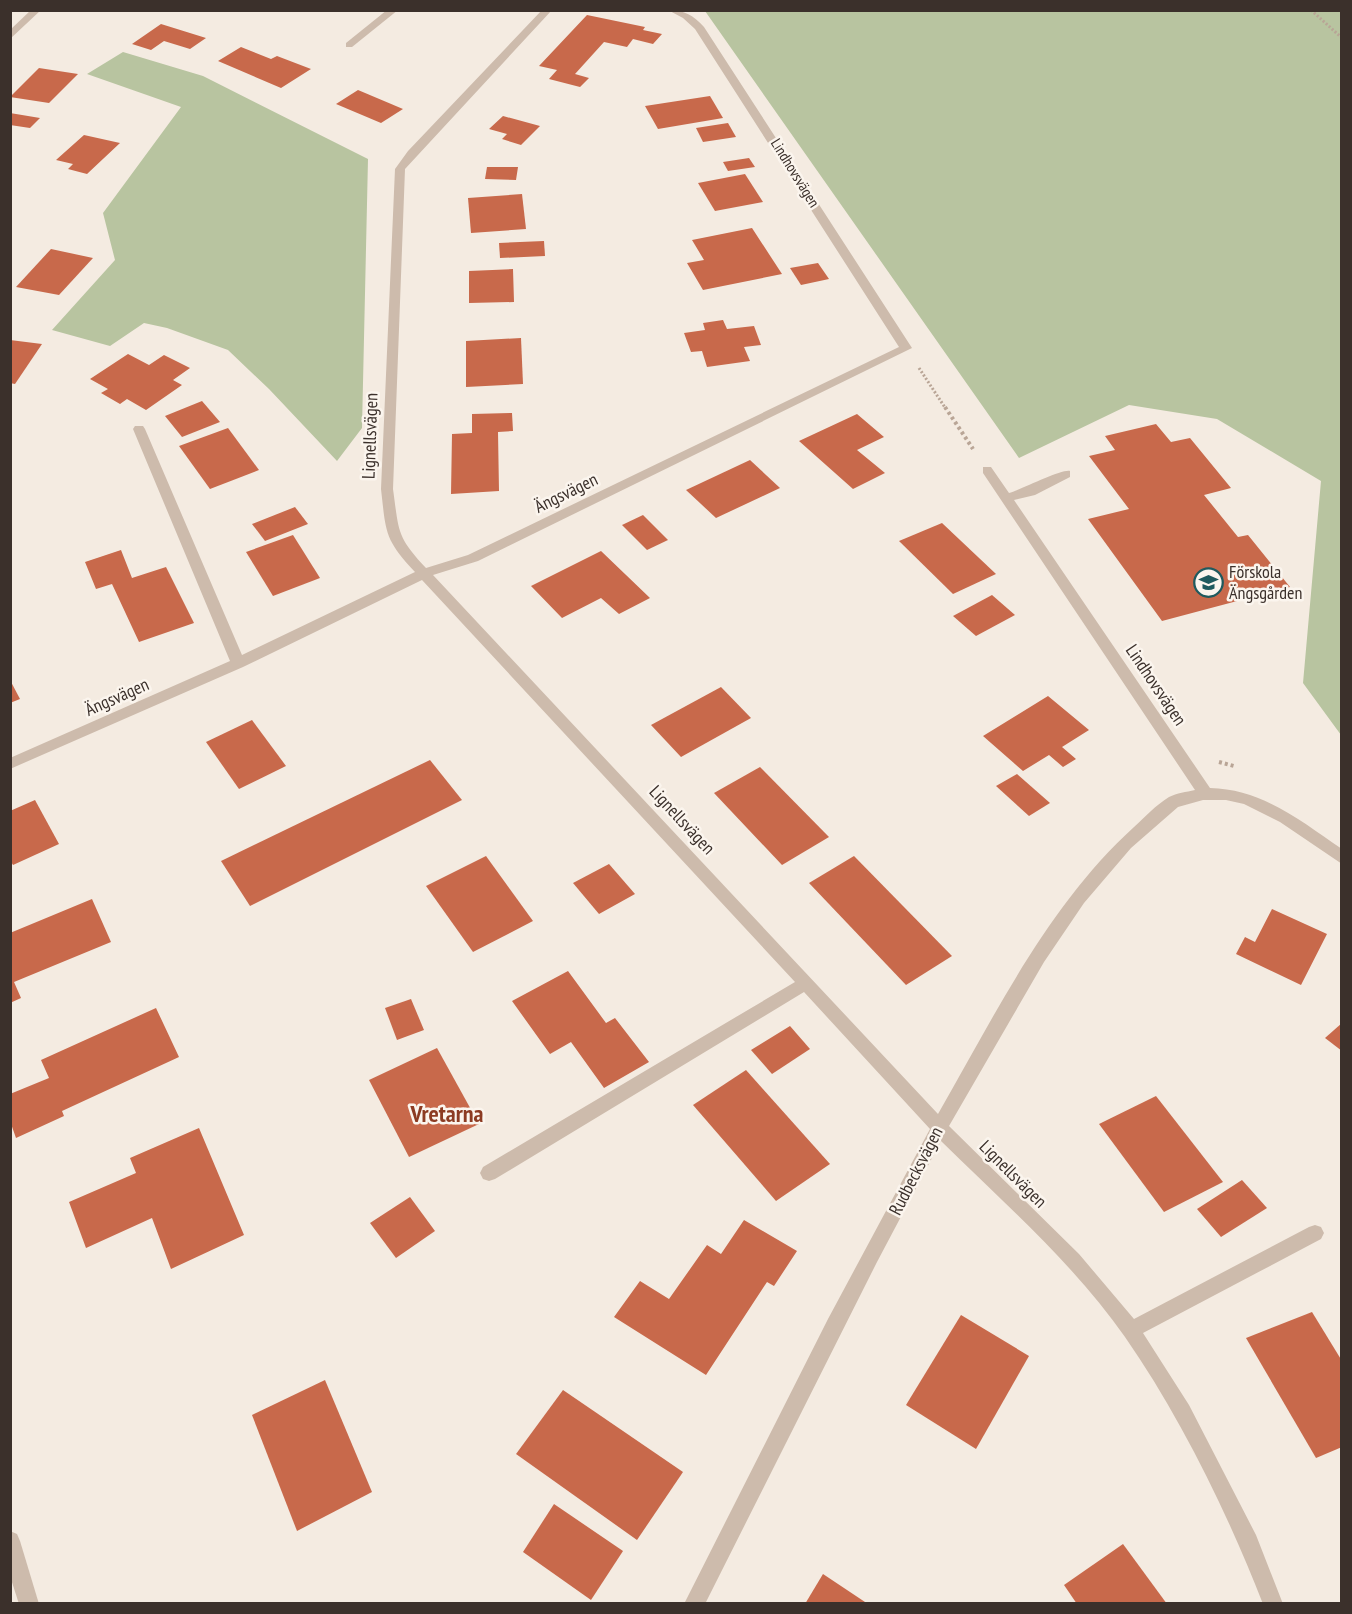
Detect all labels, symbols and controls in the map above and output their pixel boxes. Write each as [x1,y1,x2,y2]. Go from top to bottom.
street label: Lindhovsvägen [767,135,824,211]
street label: Lignellsvägen [357,392,382,479]
street label: Ängsvägen [530,467,601,518]
place label: Förskola Ängsgården [1229,560,1302,604]
school or university icon: Förskola Ängsgården [1192,566,1224,598]
street label: Lindhovsvägen [1121,640,1192,730]
street label: Ängsvägen [81,672,152,721]
street label: Lignellsvägen [645,780,720,859]
district label: Vretarna [410,1098,484,1129]
street label: Rudbecksvägen [883,1123,948,1219]
street label: Lignellsvägen [975,1135,1052,1212]

